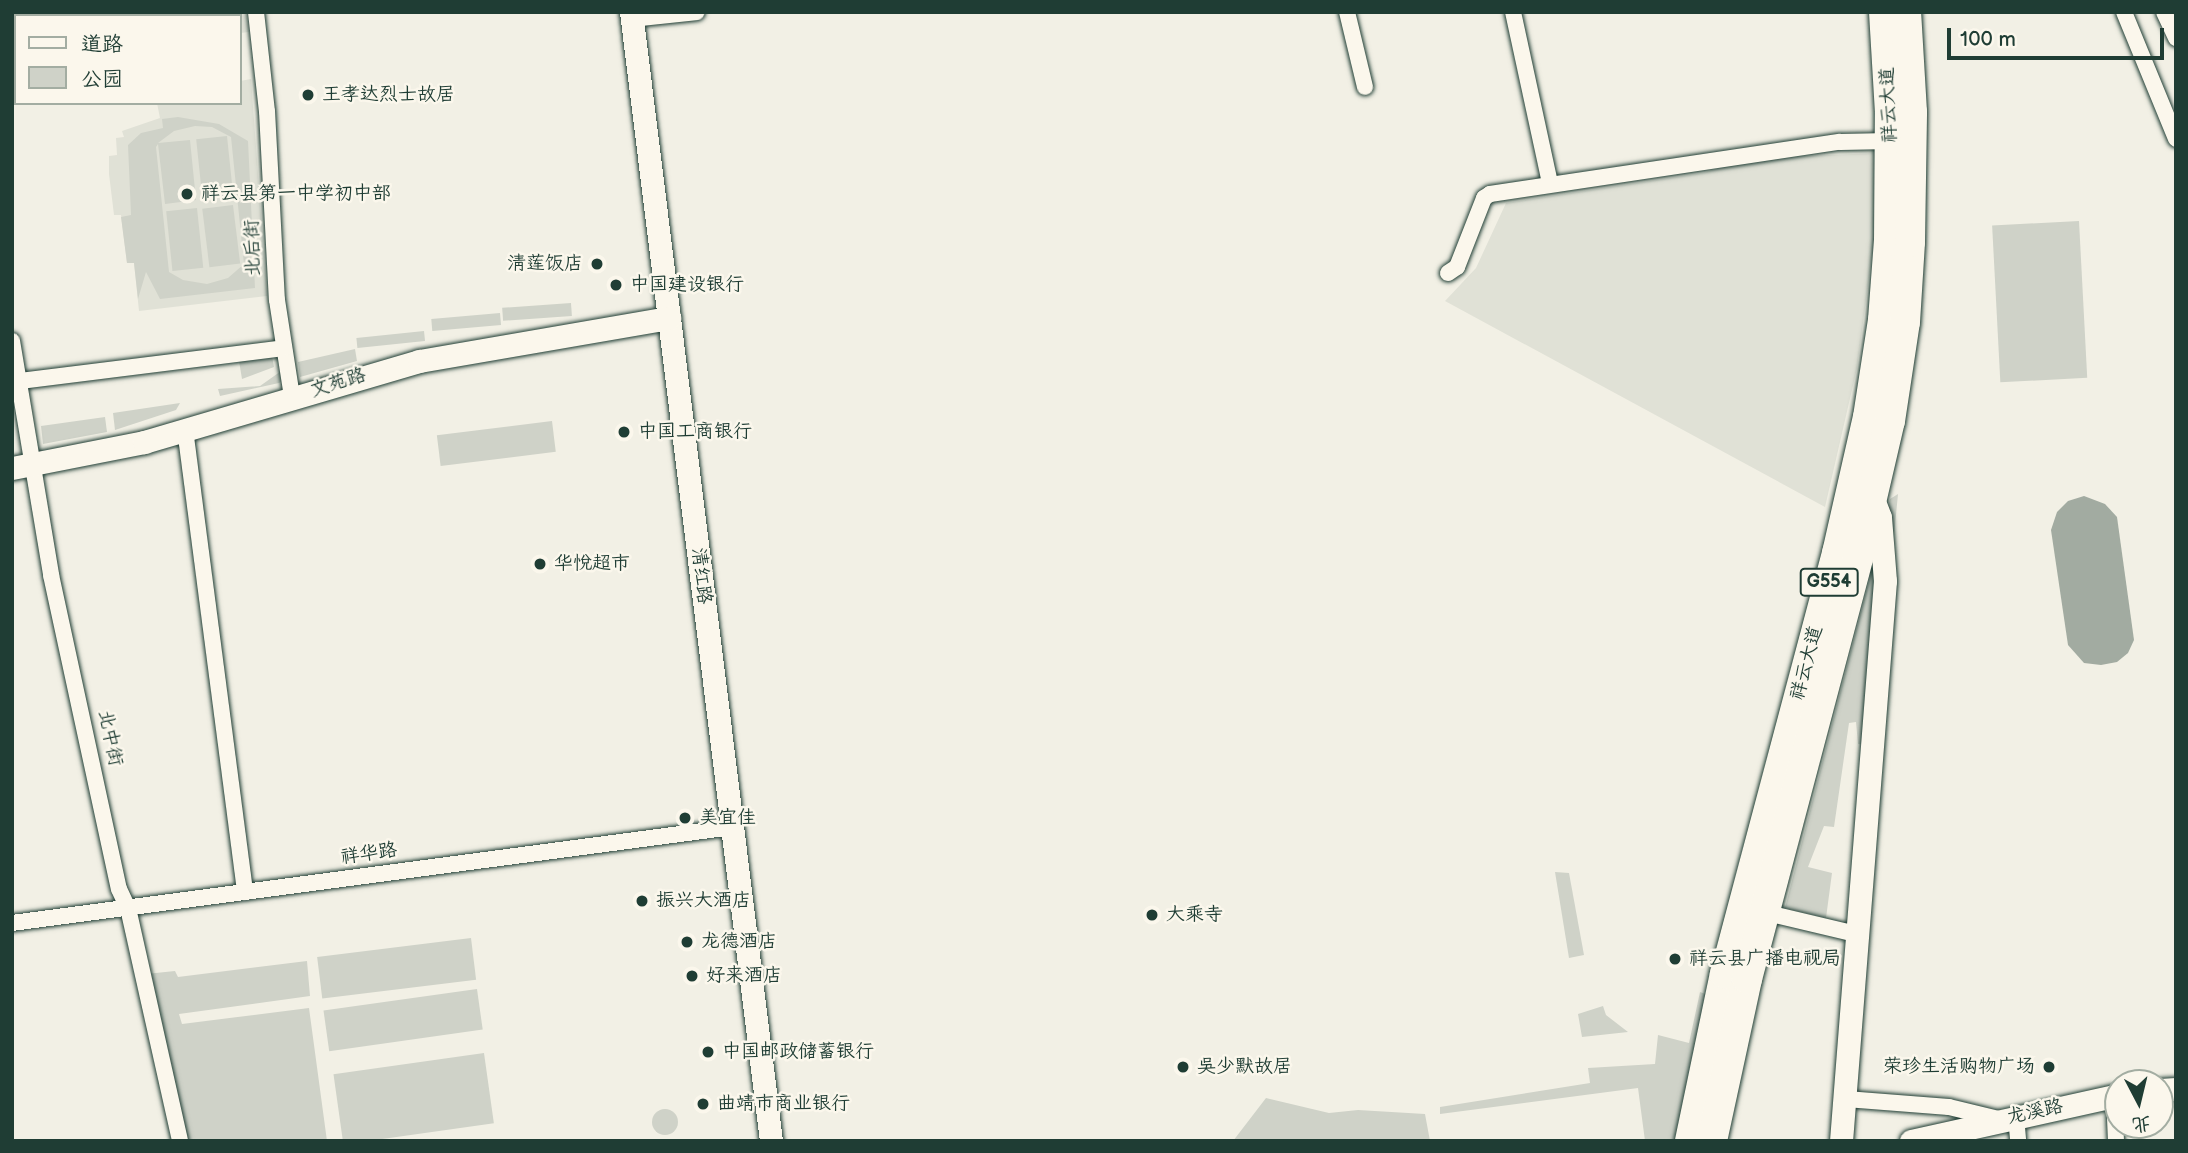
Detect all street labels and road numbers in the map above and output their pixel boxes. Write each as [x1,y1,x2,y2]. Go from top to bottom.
street label: 祥云大道 [1876,67,1902,143]
street label: 北后街 [241,219,265,277]
street label: 文苑路 [307,364,369,402]
street label: 清红路 [686,546,716,606]
road number: G554 [1799,568,1859,596]
street label: 祥云大道 [1786,623,1828,703]
street label: 北中街 [93,708,127,768]
street label: 祥华路 [339,839,399,869]
street label: 龙溪路 [2005,1095,2065,1129]

